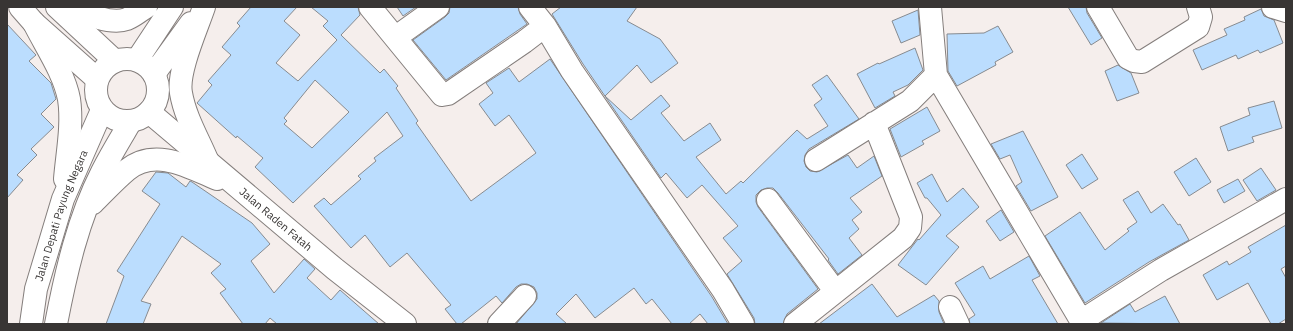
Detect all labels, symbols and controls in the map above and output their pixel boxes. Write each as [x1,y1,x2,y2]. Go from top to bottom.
street label: Jalan Depati Payung Negara [32,148,91,283]
street label: Jalan Raden Fatah [237,184,315,254]

